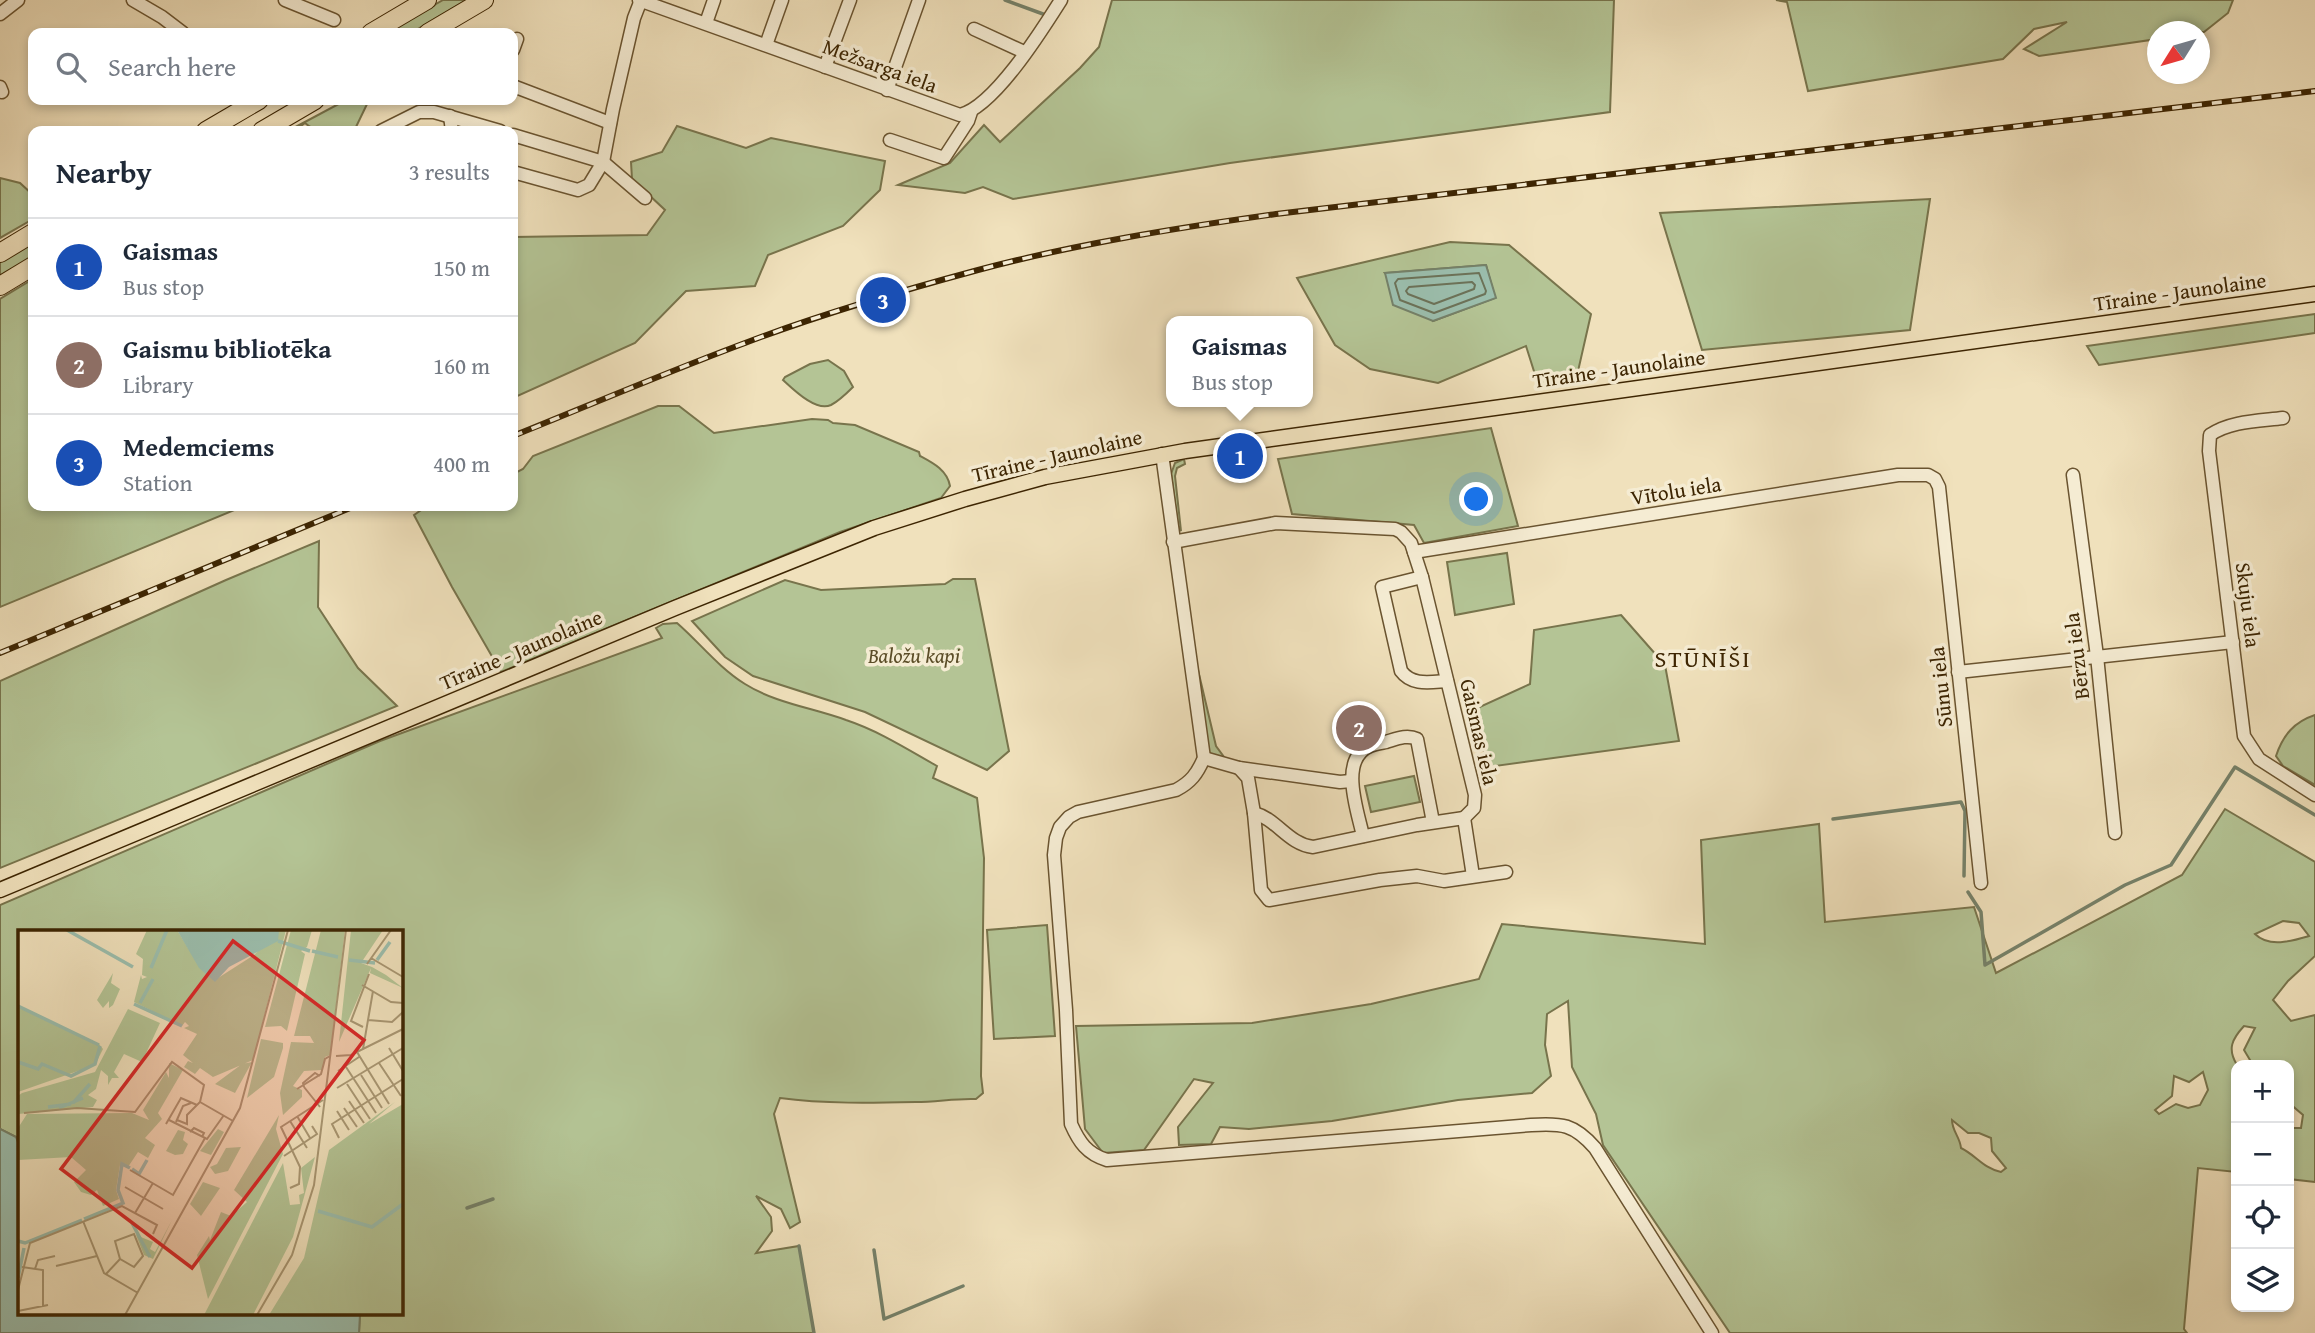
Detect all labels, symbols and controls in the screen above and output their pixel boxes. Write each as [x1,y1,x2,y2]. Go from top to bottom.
north arrow [2147,21,2210,84]
search box [28,28,518,105]
street label: Mežsarga iela [819,30,942,101]
text: Search here [108,47,236,86]
icon: search [52,48,90,86]
text: Nearby [56,150,152,194]
text: 3 results [409,155,490,188]
text: Gaismas [123,231,218,270]
text: 1 [73,251,85,284]
text: 150 m [433,251,490,284]
street label: Tīraine - Jaunolaine [2092,264,2268,319]
text: Bus stop [123,270,204,303]
pin: 3 [860,274,906,326]
popup [1166,316,1313,407]
text: Gaismas [1192,326,1287,365]
text: Gaismu bibliotēka [123,329,331,368]
street label: Tīraine - Jaunolaine [1531,341,1707,396]
text: 2 [73,349,85,382]
text: 160 m [433,349,490,382]
text: Bus stop [1192,365,1273,398]
text: Library [123,368,194,401]
street label: Tīraine - Jaunolaine [969,421,1145,490]
text: Medemciems [123,427,274,466]
pin: 1 [1217,430,1263,482]
text: 3 [73,447,85,480]
text: 400 m [433,447,490,480]
text: Station [123,466,192,499]
street label: Vītolu iela [1628,468,1723,513]
your location [1459,482,1493,516]
street label: Skuju iela [2228,561,2269,649]
street label: Tīraine - Jaunolaine [435,601,607,698]
street label: Bērzu iela [2056,611,2097,701]
park label: Baložu kapi [867,640,961,671]
district label: STŪNĪŠI [1654,641,1752,676]
street label: Sūnu iela [1921,645,1960,729]
street label: Gaismas iela [1452,676,1507,788]
pin: 2 [1336,702,1382,754]
inset map [18,930,402,1316]
map controls [2231,1060,2294,1312]
button: + [2231,1060,2294,1123]
button: − [2231,1123,2294,1186]
button: locate [2231,1186,2294,1249]
button: layers [2231,1249,2294,1312]

